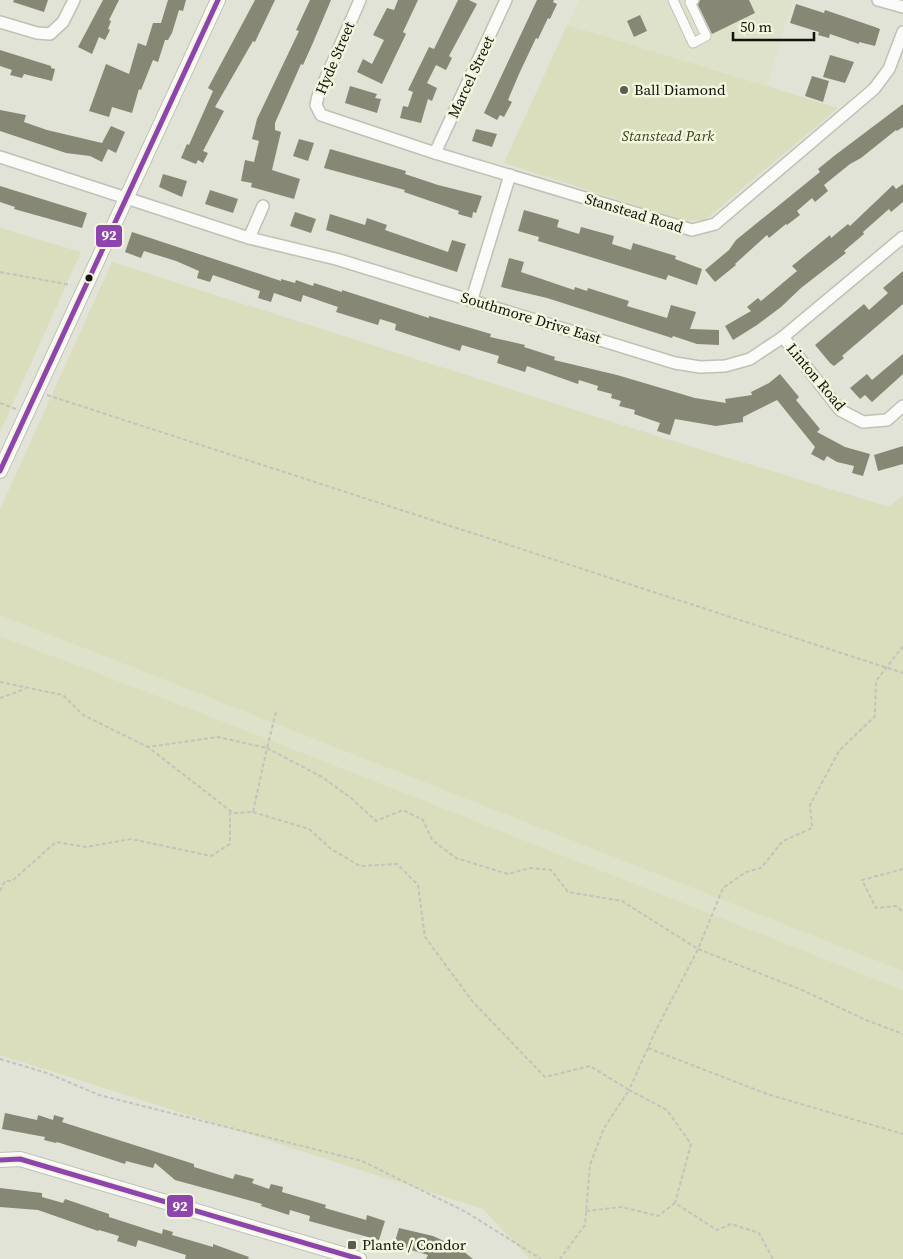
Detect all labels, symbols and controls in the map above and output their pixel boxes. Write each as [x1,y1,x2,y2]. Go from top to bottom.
scale bar [733,10,814,42]
text: 50 m [740,16,772,37]
street label: Hyde Street [310,18,359,97]
street label: Marcel Street [442,32,499,121]
place label: Ball Diamond [634,79,726,100]
marker: Ball Diamond [618,84,630,96]
park label: Stanstead Park [622,125,715,146]
street label: Stanstead Road [583,188,686,238]
line badge: 92 [95,224,123,248]
text: 92 [101,225,117,245]
unlabelled marker [84,273,94,283]
street label: Southmore Drive East [459,286,604,349]
street label: Linton Road [782,338,851,415]
line badge: 92 [166,1194,194,1218]
text: 92 [172,1196,188,1216]
place label: Plante / Condor [362,1234,467,1255]
marker: Plante / Condor [346,1239,358,1251]

